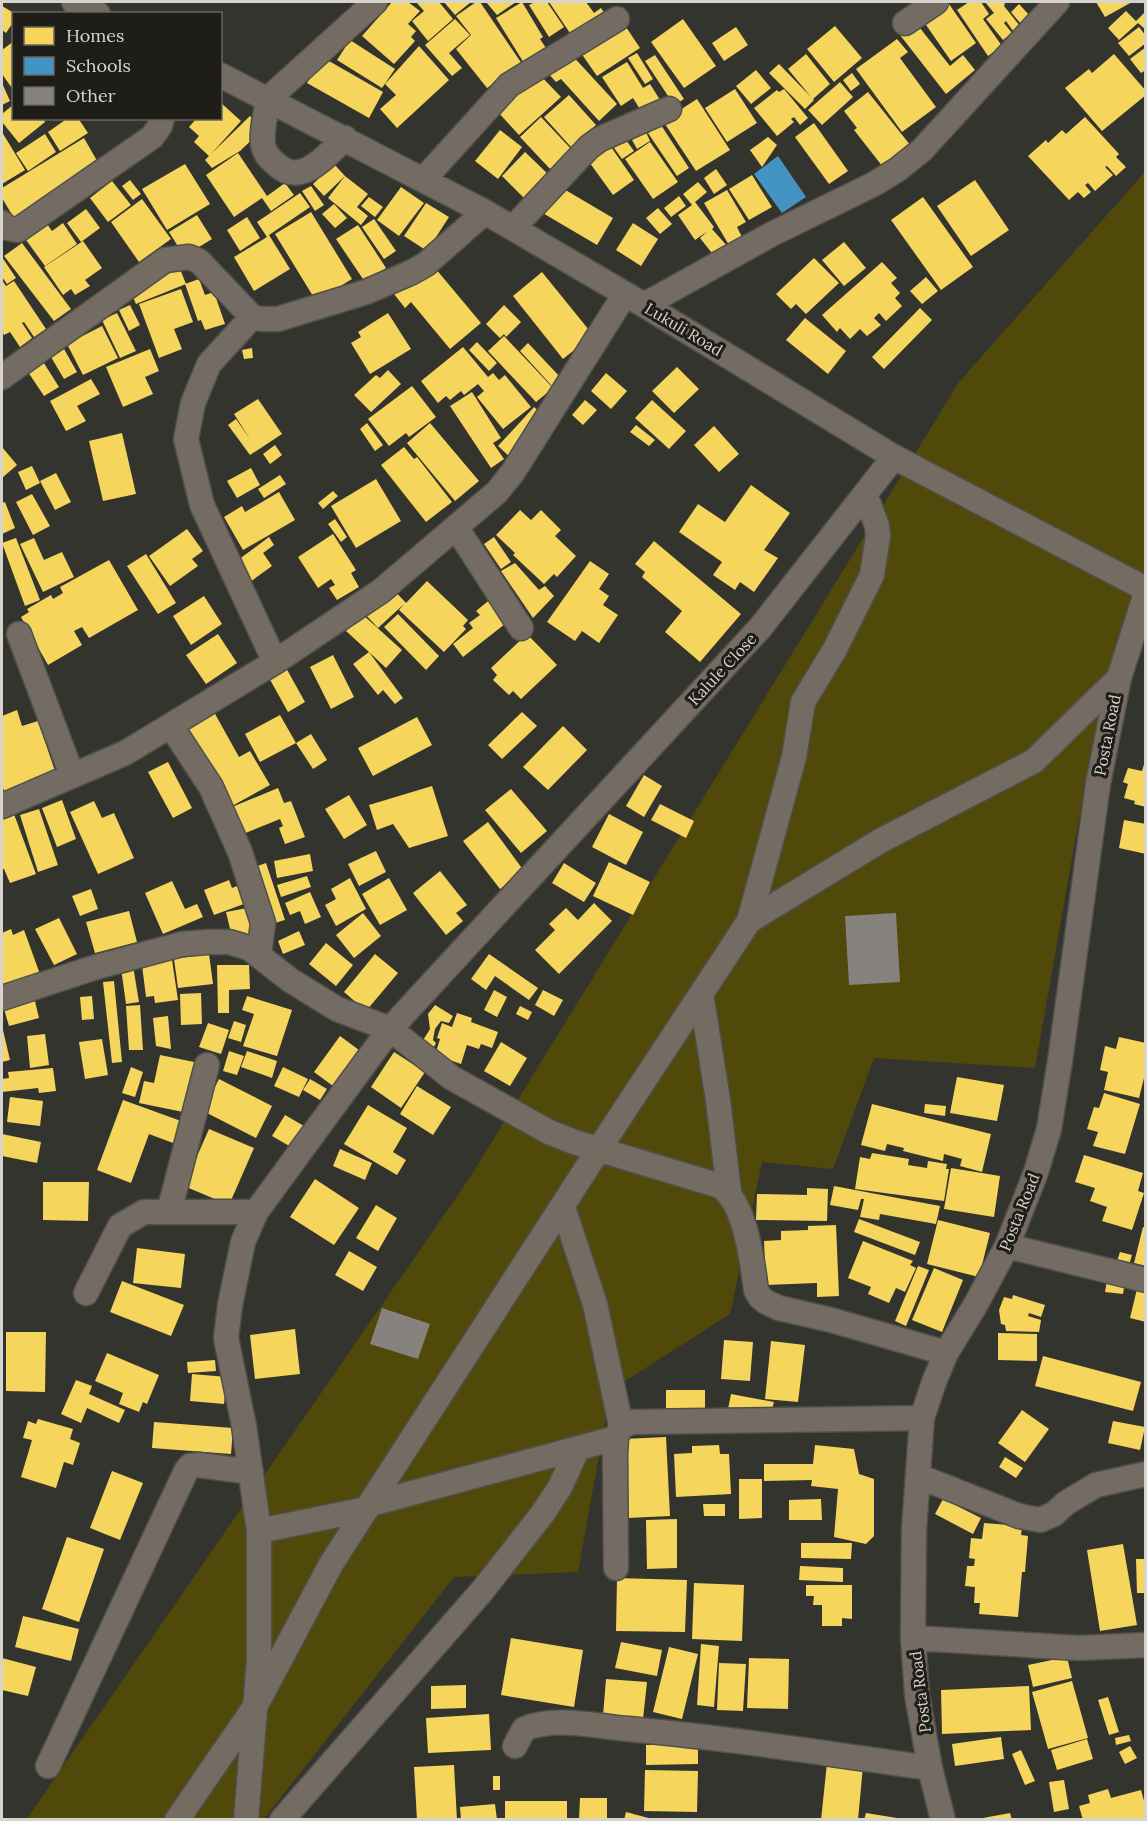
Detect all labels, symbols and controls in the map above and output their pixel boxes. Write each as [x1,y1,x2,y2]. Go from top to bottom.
legend [12,12,222,120]
text: Homes [66,24,124,47]
text: Schools [66,54,131,77]
text: Other [66,84,116,107]
street label: Lukuli Road [642,298,727,360]
street label: Kalule Close [684,629,761,709]
street label: Posta Road [1089,692,1125,777]
street label: Posta Road [994,1170,1044,1254]
street label: Posta Road [905,1650,935,1734]

